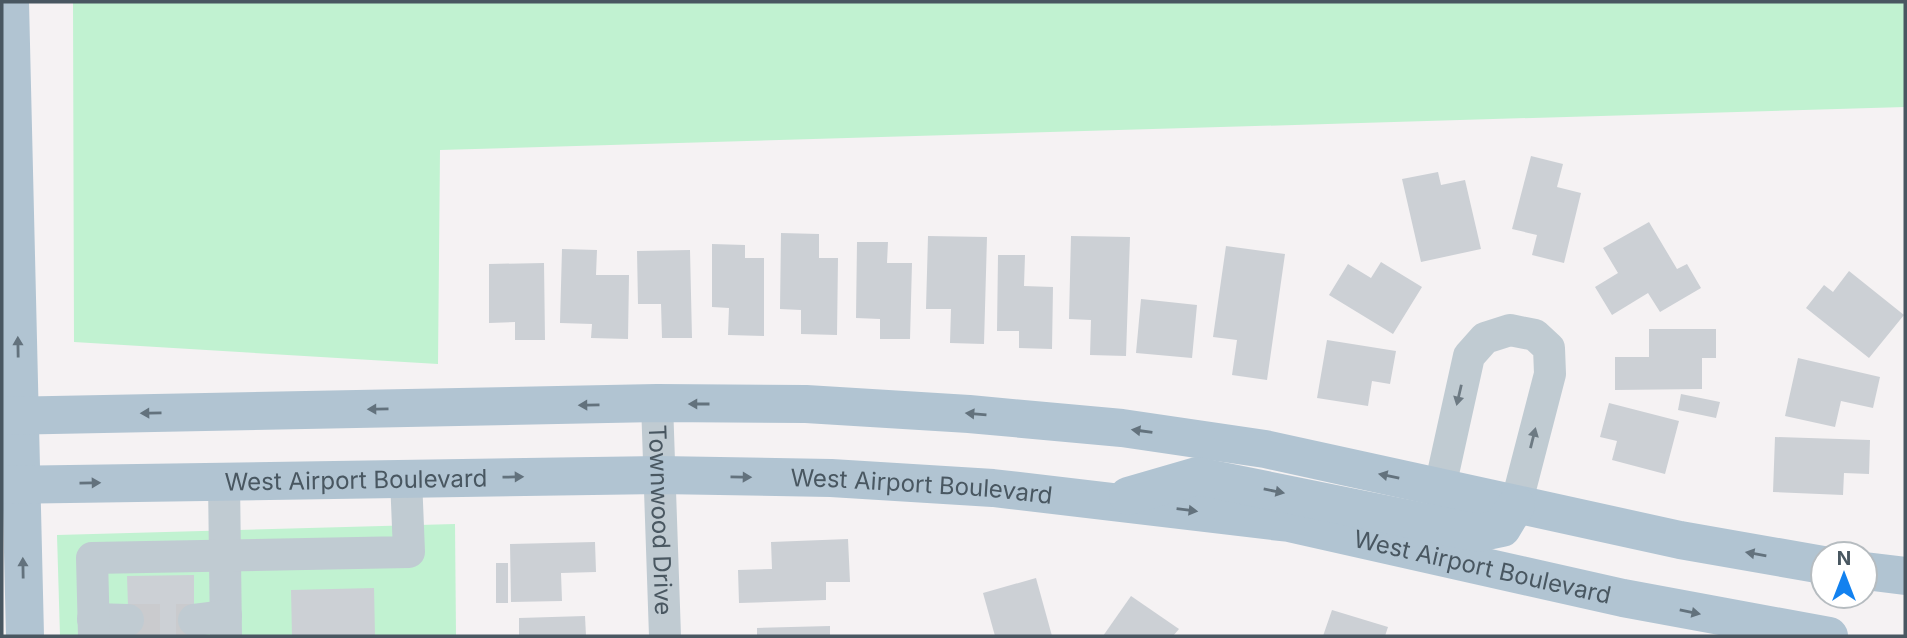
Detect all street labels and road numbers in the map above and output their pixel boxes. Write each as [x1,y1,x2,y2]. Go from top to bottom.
street label: Townwood Drive [643,424,679,616]
street label: West Airport Boulevard [224,463,487,496]
street label: West Airport Boulevard [790,463,1054,509]
street label: West Airport Boulevard [1351,524,1614,609]

